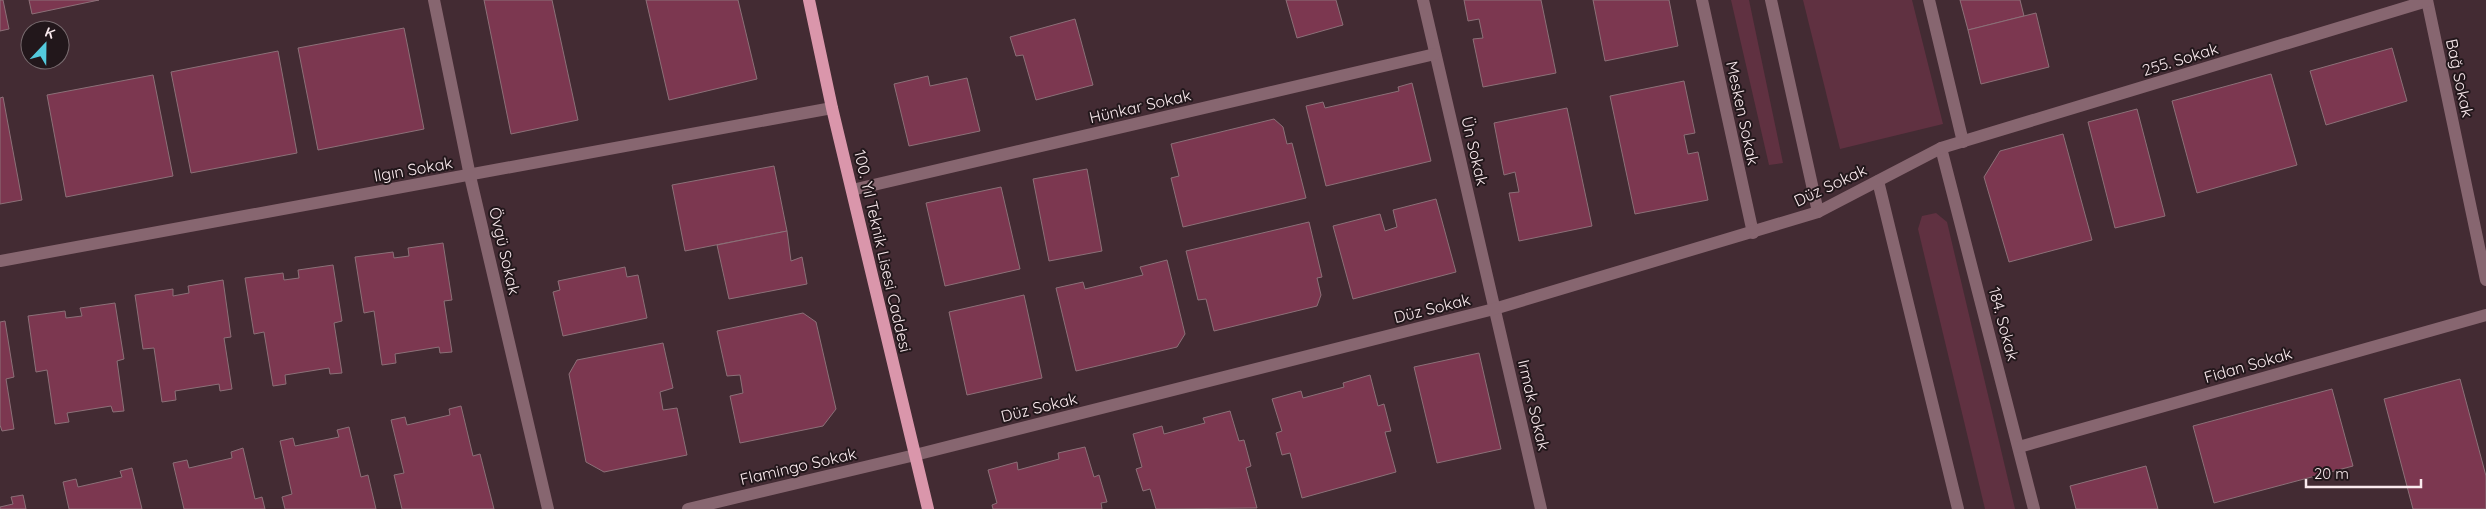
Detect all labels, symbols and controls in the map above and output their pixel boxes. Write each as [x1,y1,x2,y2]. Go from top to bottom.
north arrow [20,20,70,70]
text: K [42,23,57,43]
street label: Bağ Sokak [2442,37,2478,119]
street label: 255. Sokak [2140,38,2220,80]
street label: Mesken Sokak [1722,59,1764,167]
street label: Hünkar Sokak [1087,85,1193,127]
street label: Ün Sokak [1457,114,1493,188]
street label: 100. Yıl Teknik Lisesi Caddesi [850,148,916,354]
street label: Ilgın Sokak [372,152,454,186]
street label: Düz Sokak [1790,159,1870,211]
street label: Övgü Sokak [485,205,525,297]
street label: 184. Sokak [1985,285,2023,363]
street label: Düz Sokak [1392,289,1472,327]
street label: Fidan Sokak [2202,343,2294,387]
street label: Irmak Sokak [1514,358,1554,452]
street label: Düz Sokak [999,388,1079,426]
street label: Flamingo Sokak [738,443,858,489]
scale bar [2306,456,2421,488]
text: 20 m [2314,464,2349,483]

